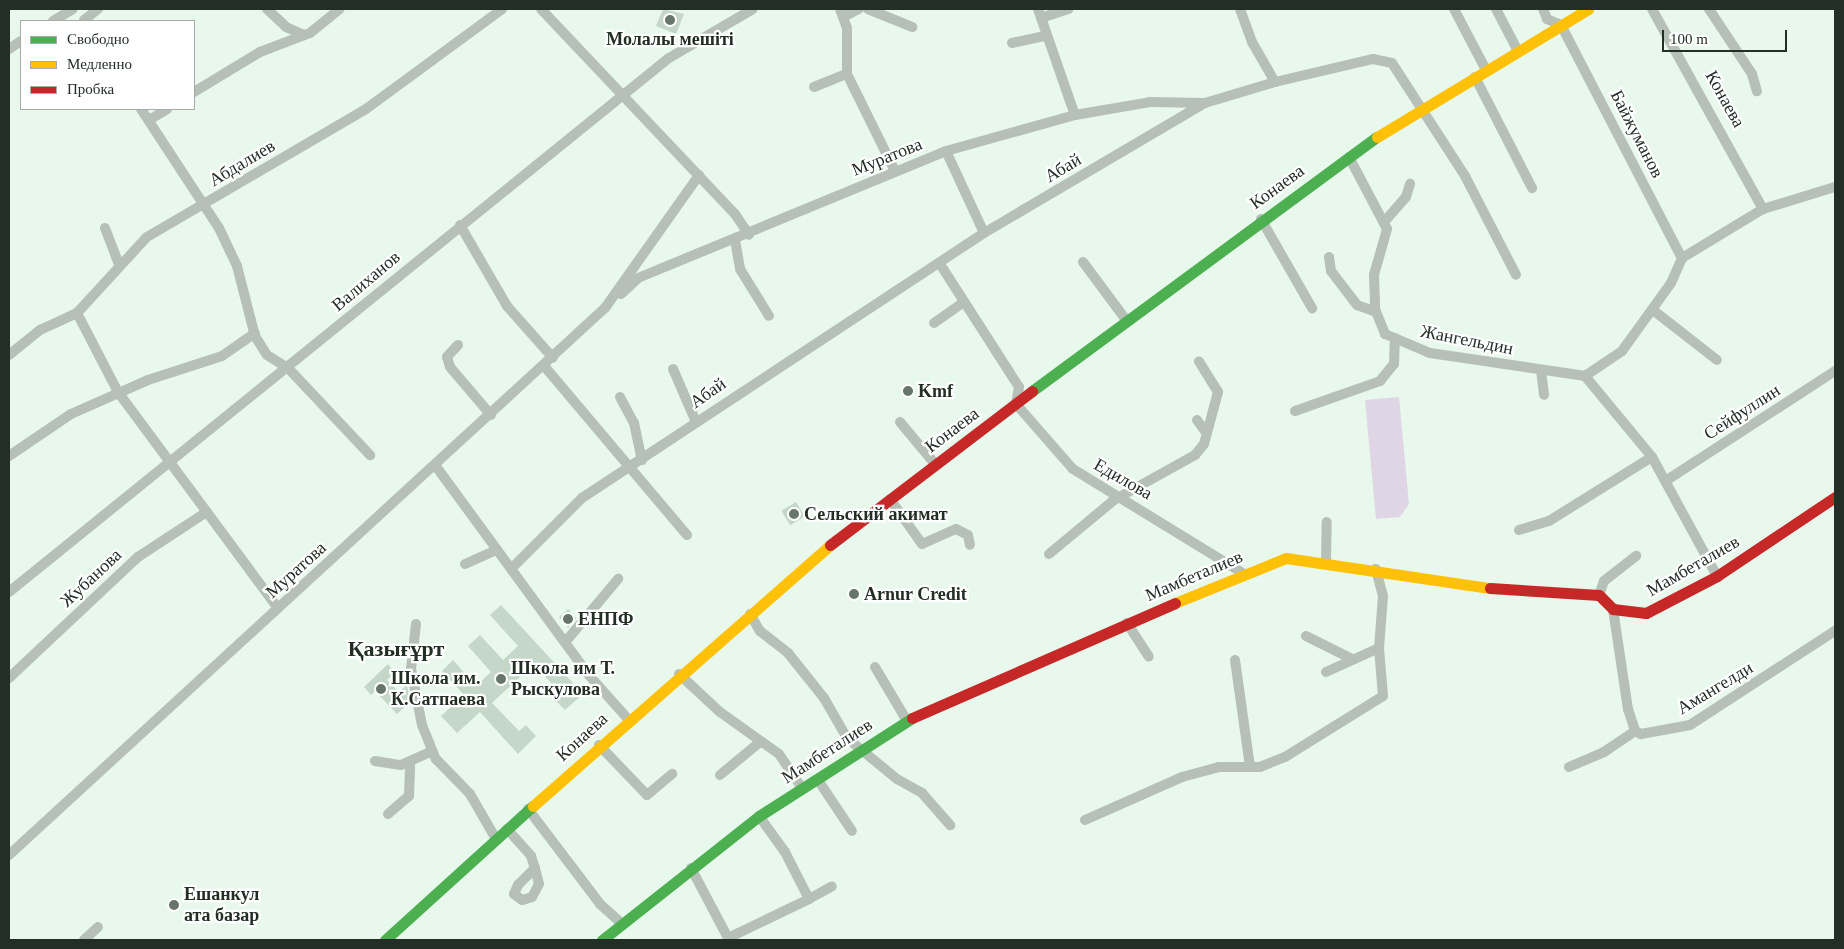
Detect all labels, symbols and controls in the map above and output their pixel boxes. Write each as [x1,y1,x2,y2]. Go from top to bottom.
marker: Молалы мешіті [664,14,676,26]
legend [20,20,195,110]
scale bar [1664,20,1789,52]
place label: Молалы мешіті [606,28,734,50]
text: Свободно [67,31,129,47]
text: 100 m [1670,31,1708,47]
text: Медленно [67,56,132,72]
street label: Конаева [1701,67,1749,131]
text: Пробка [67,81,114,97]
street label: Байжуманов [1606,87,1668,181]
street label: Муратова [849,133,925,181]
street label: Абдалиев [205,135,279,191]
street label: Абай [1041,149,1085,187]
street label: Конаева [1246,160,1308,214]
street label: Валиханов [327,246,405,316]
street label: Жангельдин [1419,320,1515,360]
street label: Абай [686,373,730,413]
street label: Сейфуллин [1700,379,1784,445]
place label: Kmf [918,380,953,402]
marker: Kmf [902,385,914,397]
street label: Конаева [921,403,983,457]
street label: Едилова [1090,454,1156,504]
place label: Сельский акимат [804,503,948,525]
marker: Сельский акимат [788,508,800,520]
street label: Мамбеталиев [1643,531,1743,601]
street label: Муратова [261,537,331,603]
street label: Жубанова [56,544,126,612]
street label: Мамбеталиев [1142,546,1246,606]
place label: Arnur Credit [864,583,967,605]
marker: Arnur Credit [848,588,860,600]
place label: ЕНПФ [578,608,633,630]
marker: ЕНПФ [562,613,574,625]
district label: Қазығұрт [348,636,444,662]
street label: Амангелди [1673,657,1757,719]
place label: Школа им Т. Рыскулова [511,658,615,701]
place label: Школа им. К.Сатпаева [391,668,485,711]
marker: Школа им Т. Рыскулова [495,673,507,685]
marker: Школа им. К.Сатпаева [375,683,387,695]
street label: Конаева [552,708,612,766]
street label: Мамбеталиев [778,714,876,788]
place label: Ешанкул ата базар [184,884,259,926]
marker: Ешанкул ата базар [168,899,180,911]

